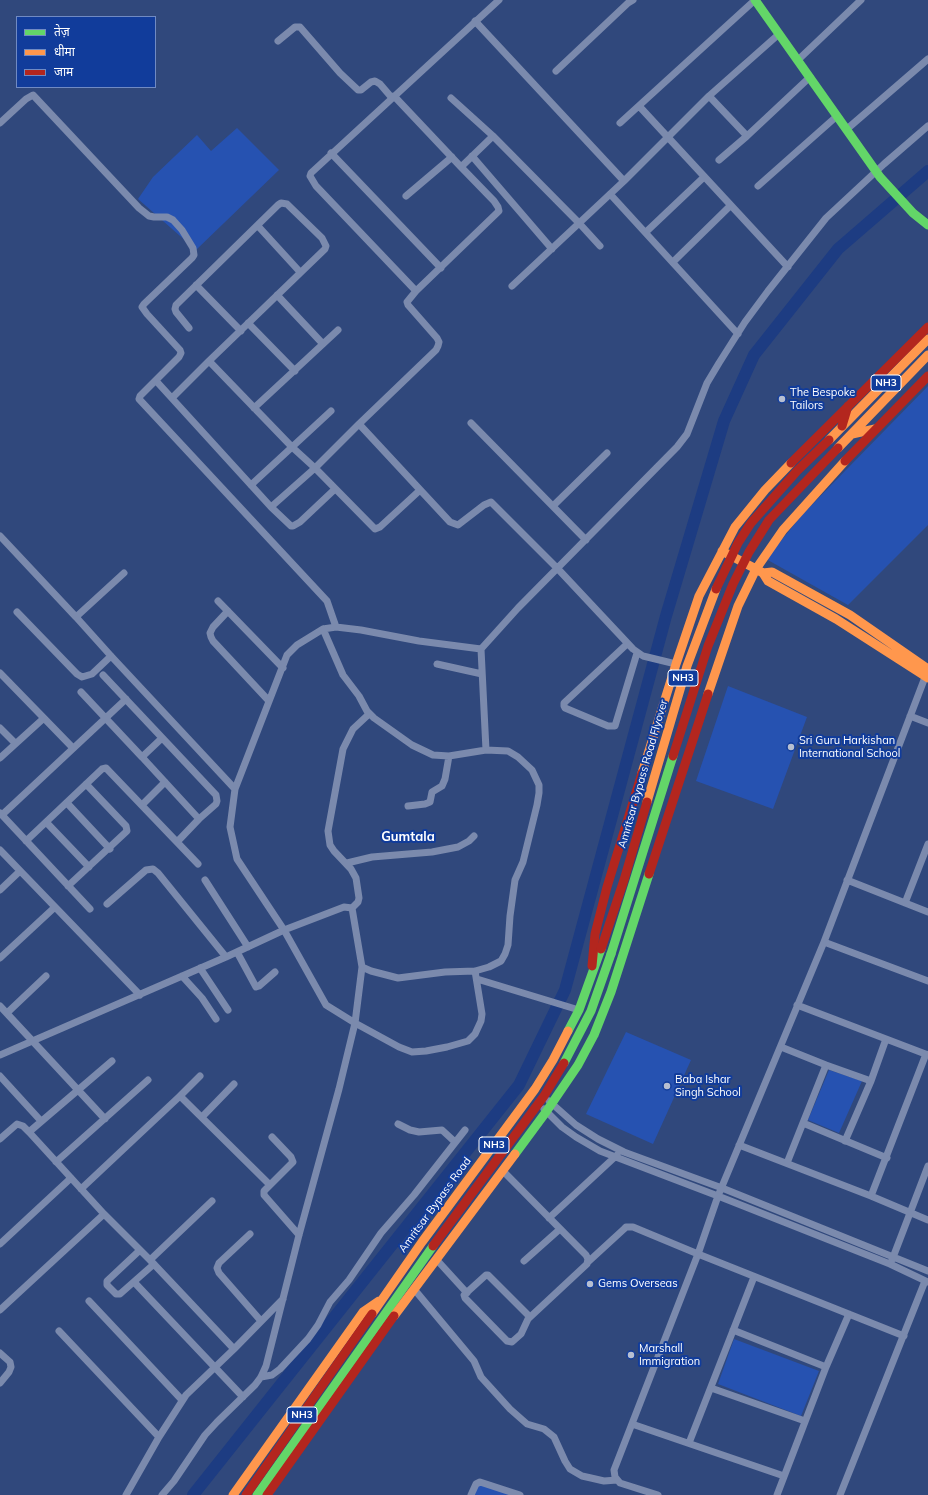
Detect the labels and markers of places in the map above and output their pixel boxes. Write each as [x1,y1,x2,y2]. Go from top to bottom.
place label: The Bespoke Tailors [790,386,855,412]
marker: The Bespoke Tailors [777,394,787,404]
place label: Sri Guru Harkishan International School [799,734,900,760]
marker: Sri Guru Harkishan International School [786,742,796,752]
place label: Baba Ishar Singh School [675,1073,741,1099]
marker: Baba Ishar Singh School [662,1081,672,1091]
place label: Gems Overseas [598,1277,678,1291]
marker: Gems Overseas [585,1279,595,1289]
place label: Marshall Immigration [639,1342,700,1368]
marker: Marshall Immigration [626,1350,636,1360]

